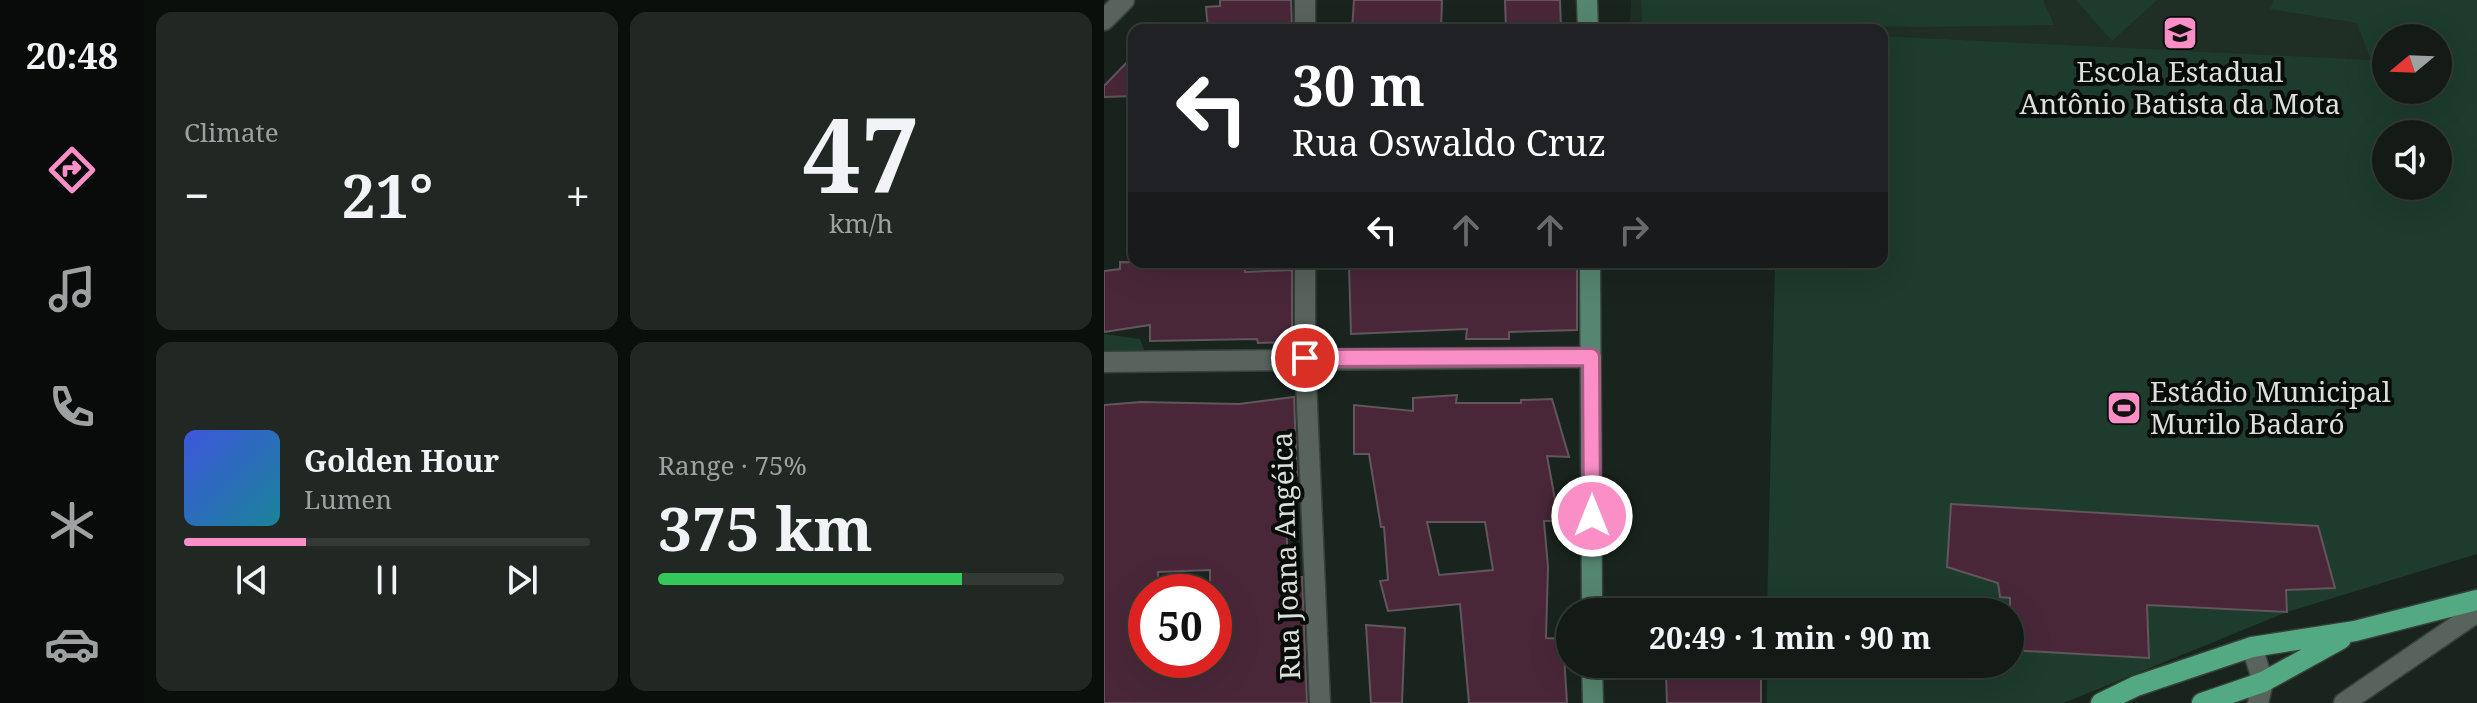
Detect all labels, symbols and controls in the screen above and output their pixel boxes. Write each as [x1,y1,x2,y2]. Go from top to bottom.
school or university icon: Escola Estadual Antônio Batista da Mota [2161,14,2199,52]
north arrow [2372,24,2452,104]
map controls [2372,24,2452,200]
text: 20:48 [26,31,118,80]
text: 30 m [1292,46,1425,122]
place label: Escola Estadual Antônio Batista da Mota [2020,52,2340,122]
icon: left [1160,56,1264,160]
text: 47 [802,82,920,223]
text: Climate [184,114,279,150]
text: Rua Oswaldo Cruz [1292,118,1606,167]
button: sound [2372,120,2452,200]
icon: directions [44,142,100,198]
text: 21° [342,154,433,236]
text: − [184,165,209,225]
text: + [565,165,590,225]
text: km/h [829,205,893,241]
icon: left [1360,208,1404,252]
icon: ahead [1444,208,1488,252]
icon: ahead [1528,208,1572,252]
icon: right [1612,208,1656,252]
icon: music [44,261,100,317]
pin [1271,324,1339,392]
icon: arrive [1283,336,1327,380]
place label: Estádio Municipal Murilo Badaró [2150,372,2391,442]
icon: phone [44,379,100,435]
sports icon: Estádio Municipal Murilo Badaró [2105,389,2143,427]
street label: Rua Joana Angéica [1262,431,1308,681]
text: Golden Hour [304,440,499,481]
text: Range · 75% [658,447,807,483]
position arrow [1550,474,1634,558]
text: Lumen [304,481,392,517]
text: 375 km [658,487,873,569]
icon: climate [44,497,100,553]
icon: previous [230,558,274,602]
icon: pause [365,558,409,602]
icon: next [500,558,544,602]
speed limit sign: 50 [1128,574,1232,678]
icon: car [44,616,100,672]
text: 20:49 · 1 min · 90 m [1649,617,1931,658]

